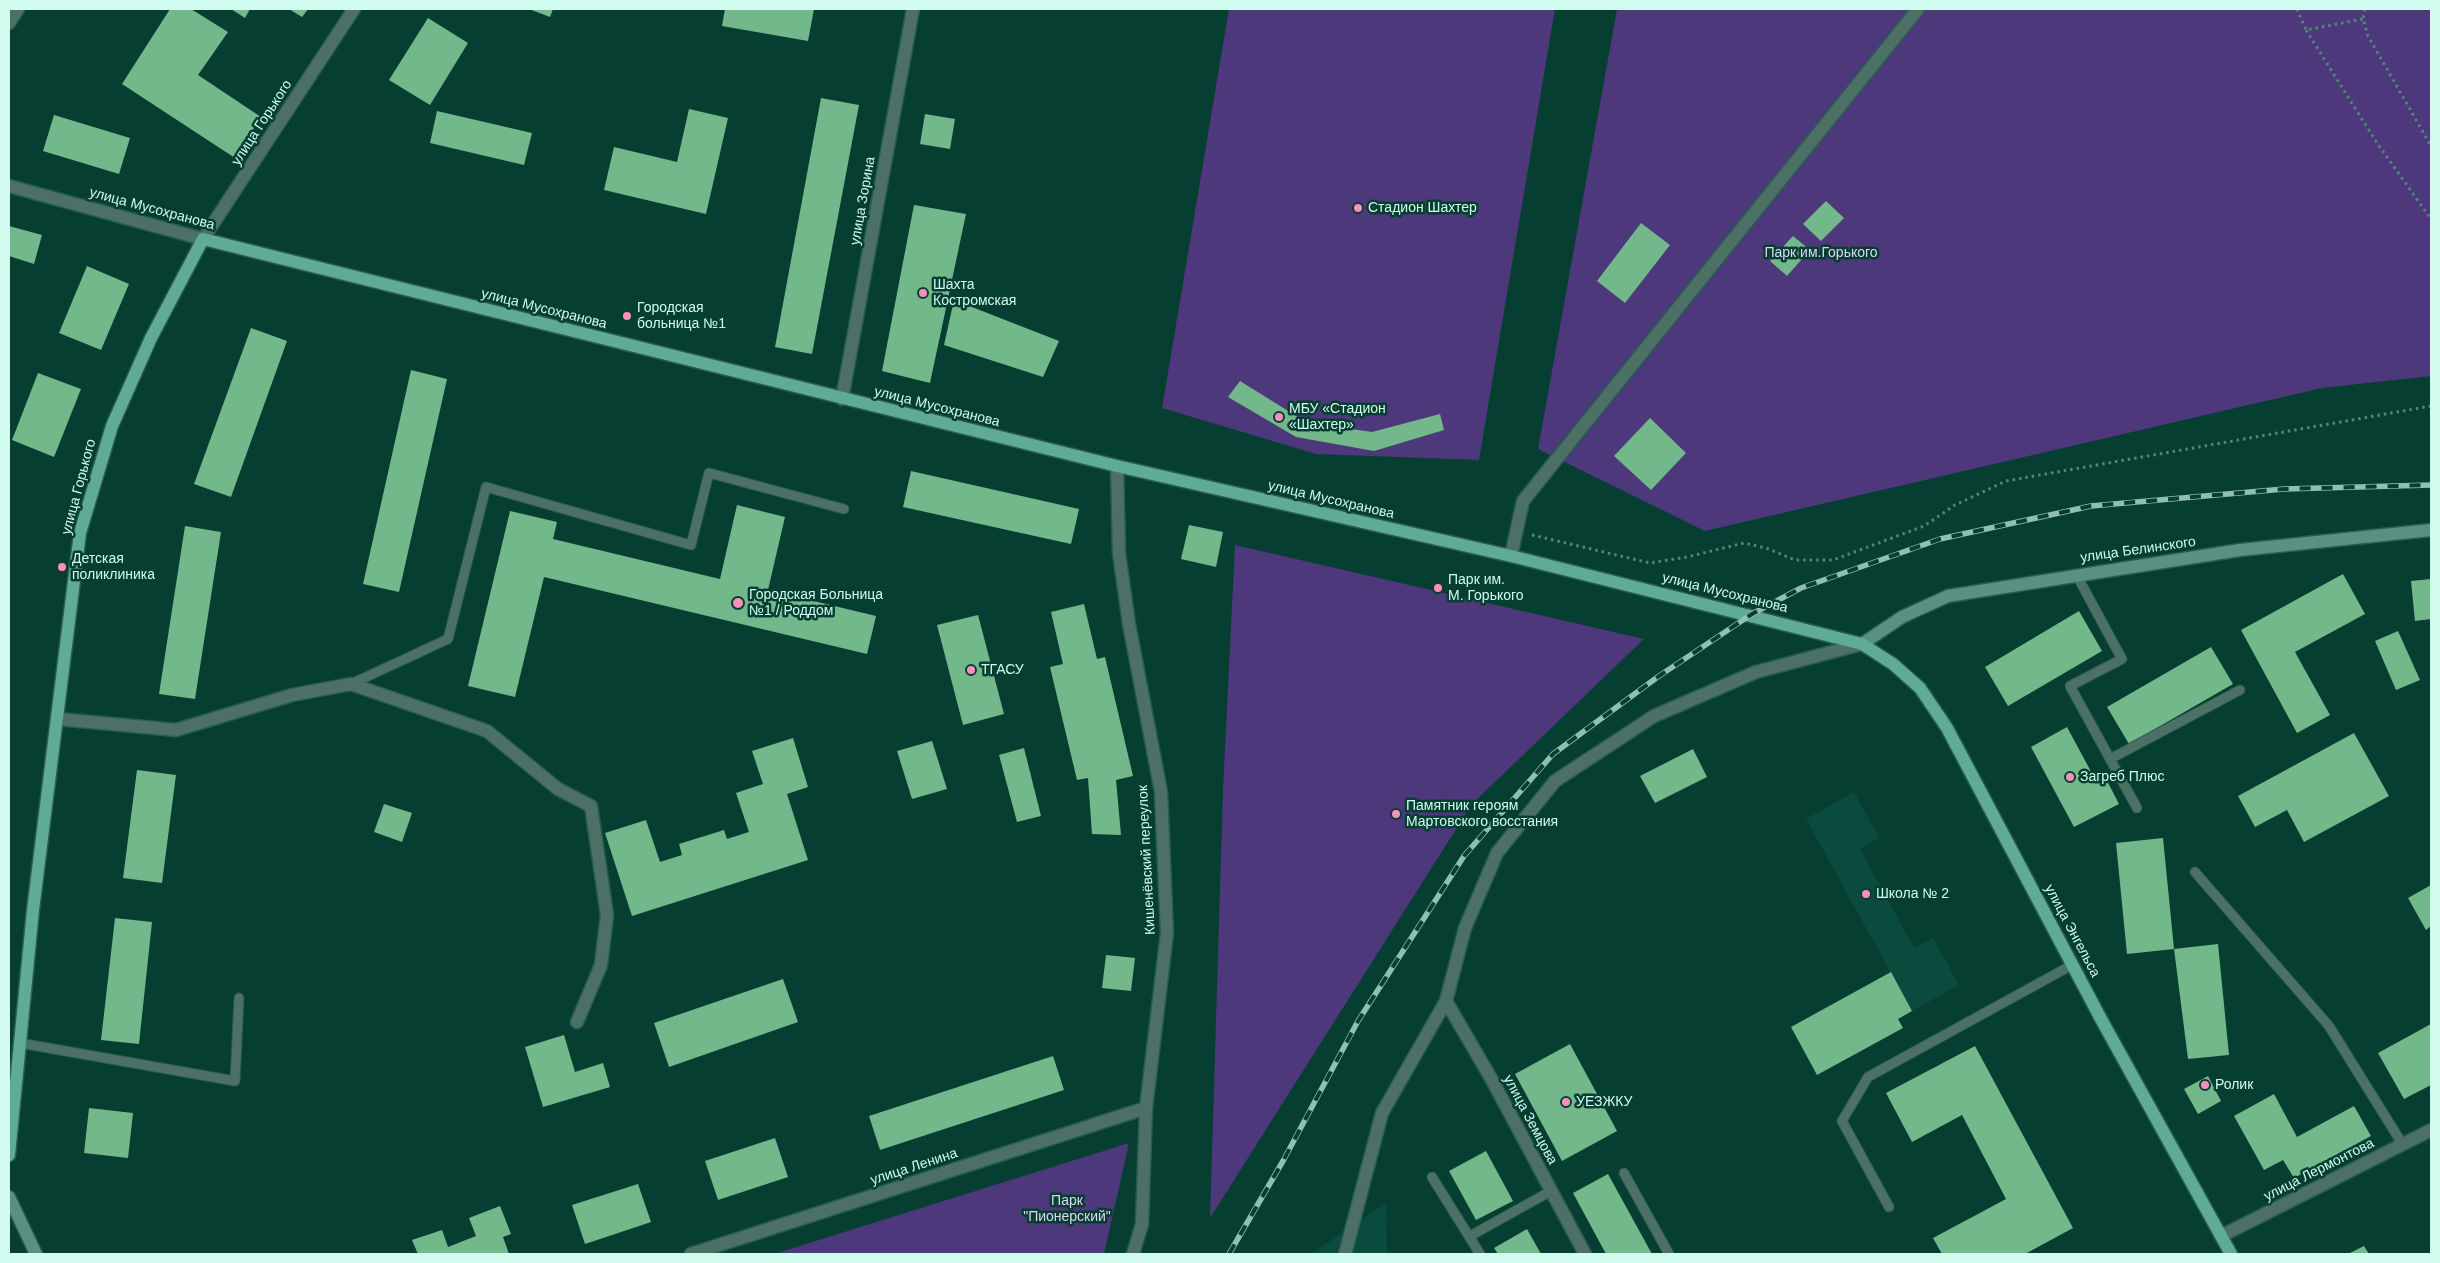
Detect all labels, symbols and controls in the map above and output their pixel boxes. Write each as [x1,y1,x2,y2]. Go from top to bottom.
street label: улица Горького [228,77,296,169]
street label: улица Зорина [847,155,879,247]
street label: улица Мусохранова [88,184,216,234]
place label: Стадион Шахтер [1368,200,1477,216]
marker: Стадион Шахтер [1352,202,1364,214]
park label: Парк им.Горького [1764,245,1878,261]
place label: Шахта Костромская [933,277,1016,310]
street label: улица Мусохранова [479,285,609,333]
marker: Шахта Костромская [917,287,929,299]
place label: Городская больница №1 [637,300,726,332]
marker: Городская больница №1 [621,310,633,322]
street label: улица Мусохранова [872,383,1002,431]
place label: МБУ «Стадион «Шахтер» [1289,401,1386,434]
marker: МБУ «Стадион «Шахтер» [1273,411,1285,423]
street label: улица Горького [58,437,100,537]
street label: улица Мусохранова [1266,477,1396,523]
street label: улица Белинского [2079,534,2197,566]
place label: Детская поликлиника [72,551,155,584]
marker: Детская поликлиника [56,561,68,573]
street label: улица Мусохранова [1660,569,1790,617]
place label: Парк им. М. Горького [1448,572,1524,604]
marker: Парк им. М. Горького [1432,582,1444,594]
place label: Городская Больница №1 / Роддом [749,587,883,620]
marker: Городская Больница №1 / Роддом [731,596,745,610]
place label: ТГАСУ [981,662,1024,678]
marker: ТГАСУ [965,664,977,676]
place label: Загреб Плюс [2080,769,2164,785]
marker: Загреб Плюс [2064,771,2076,783]
street label: Кишенёвский переулок [1135,785,1159,935]
place label: Памятник героям Мартовского восстания [1406,798,1558,830]
marker: Памятник героям Мартовского восстания [1390,808,1402,820]
street label: улица Энгельса [2041,882,2103,980]
place label: Школа № 2 [1876,886,1949,902]
marker: Школа № 2 [1860,888,1872,900]
street label: улица Земцова [1499,1072,1561,1168]
place label: Ролик [2215,1077,2253,1093]
marker: Ролик [2199,1079,2211,1091]
place label: УЕЗЖКУ [1576,1094,1633,1110]
marker: УЕЗЖКУ [1560,1096,1572,1108]
street label: улица Лермонтова [2261,1135,2377,1205]
street label: улица Ленина [868,1145,960,1189]
park label: Парк "Пионерский" [1023,1193,1111,1226]

